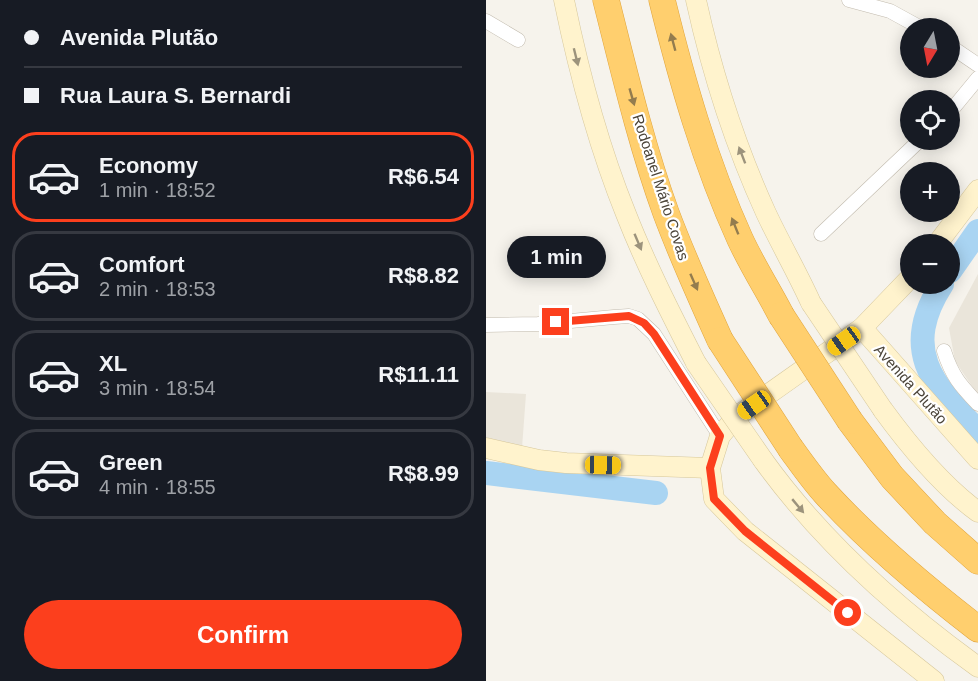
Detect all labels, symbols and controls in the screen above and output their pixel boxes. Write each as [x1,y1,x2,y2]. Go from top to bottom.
north arrow [900,18,960,78]
map controls [900,18,960,294]
text: Avenida Plutão [60,25,218,50]
one-way arrow [667,32,677,51]
one-way arrow [572,48,582,66]
text: Rua Laura S. Bernardi [60,83,291,108]
one-way arrow [627,88,637,106]
button: locate [900,90,960,150]
street label: Rodoanel Mário Covas [629,112,693,262]
one-way arrow [736,146,746,164]
icon: car [27,150,81,204]
text: Economy [99,153,198,178]
button: + [900,162,960,222]
text: R$6.54 [388,164,459,189]
text: 1 min · 18:52 [99,179,216,201]
one-way arrow [730,217,739,235]
one-way arrow [633,233,643,251]
button: − [900,234,960,294]
callout: 1 min [506,235,605,277]
text: 1 min [530,246,583,268]
icon: car [27,249,81,303]
text: Comfort [99,252,185,277]
text: R$8.82 [388,263,459,288]
one-way arrow [689,273,698,290]
text: 2 min · 18:53 [99,278,216,300]
route end [542,308,569,335]
car [824,323,864,359]
street label: Avenida Plutão [871,341,951,427]
icon: car [27,348,81,402]
text: XL [99,351,127,376]
text: R$11.11 [378,362,459,387]
text: 3 min · 18:54 [99,377,216,399]
car [734,387,774,423]
icon: car [27,447,81,501]
text: Green [99,450,163,475]
car [585,456,621,474]
text: R$8.99 [388,461,459,486]
text: 4 min · 18:55 [99,476,216,498]
one-way arrow [792,498,805,514]
route start [834,599,861,626]
button: Confirm [24,600,462,669]

